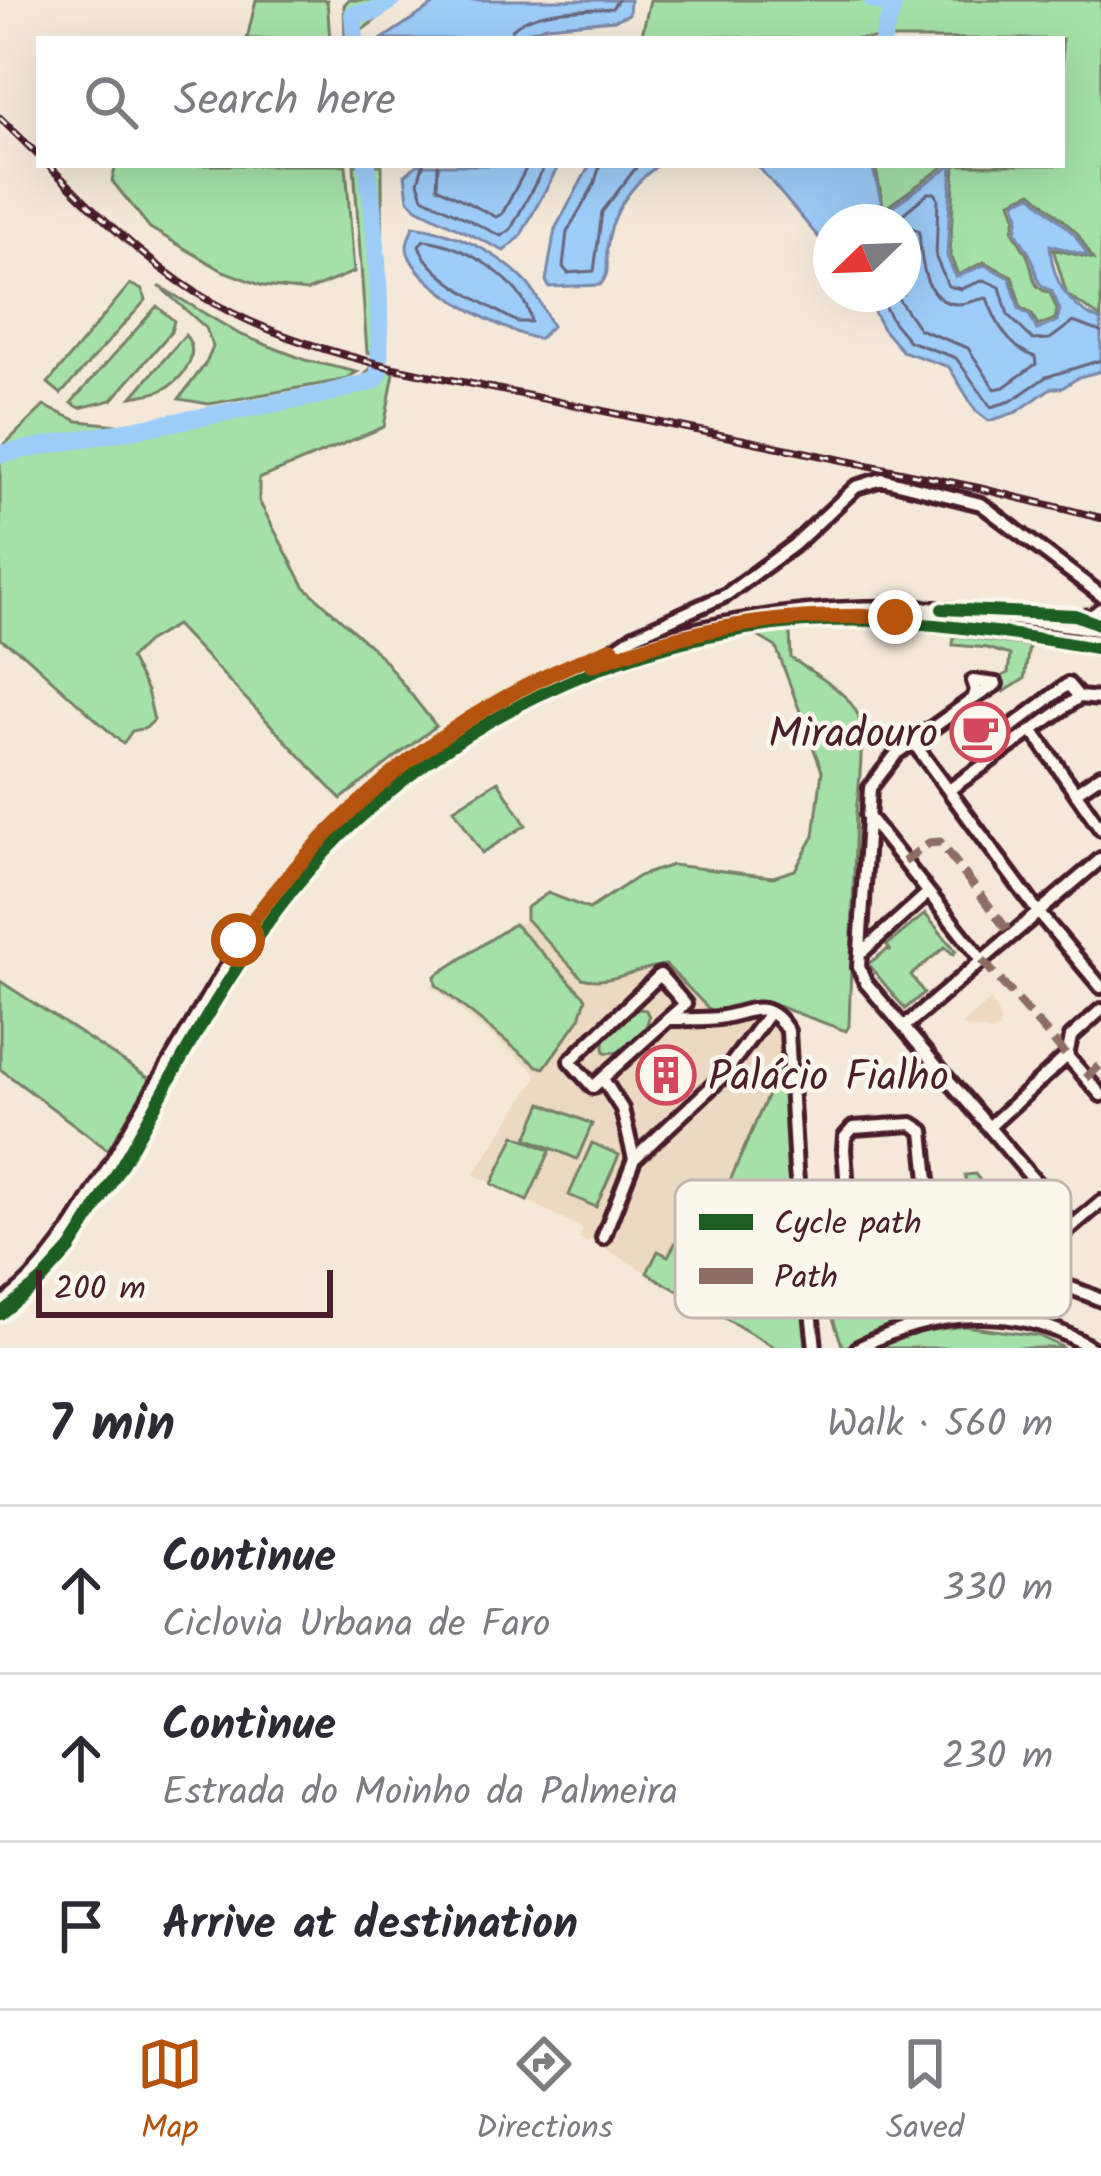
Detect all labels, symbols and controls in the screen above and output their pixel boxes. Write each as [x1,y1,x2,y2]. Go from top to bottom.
search box [36,36,1065,168]
text: Search here [174,66,396,138]
icon: search [78,69,144,135]
north arrow [813,204,921,312]
route end [868,590,922,644]
cafe icon: Miradouro [949,701,1011,763]
place label: Miradouro [768,702,938,769]
route start [211,913,265,967]
building icon: Palácio Fialho [635,1044,697,1106]
place label: Palácio Fialho [708,1045,949,1112]
legend [675,1180,1071,1318]
text: Cycle path [774,1199,922,1252]
text: Path [774,1253,838,1306]
scale bar [36,1264,333,1317]
text: 200 m [54,1264,146,1317]
text: 7 min [48,1386,175,1467]
text: Walk · 560 m [827,1395,1053,1457]
text: Continue [162,1523,336,1595]
icon: ahead [48,1557,114,1623]
text: 330 m [942,1559,1053,1621]
text: Ciclovia Urbana de Faro [162,1595,551,1657]
text: Continue [162,1691,336,1763]
icon: ahead [48,1725,114,1791]
text: 230 m [942,1727,1053,1789]
text: Estrada do Moinho da Palmeira [162,1763,678,1825]
text: Arrive at destination [162,1890,578,1962]
icon: arrive [48,1893,114,1959]
tab: Map [137,2031,203,2156]
tab: Directions [476,2031,613,2156]
tab: Saved [886,2031,964,2156]

